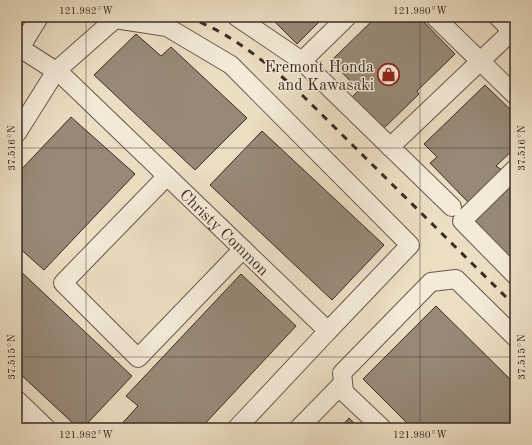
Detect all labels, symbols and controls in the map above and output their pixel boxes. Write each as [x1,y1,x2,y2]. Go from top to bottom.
text: 121.982°W [59,6,113,16]
text: 121.980°W [393,6,447,16]
place label: Fremont Honda and Kawasaki [264,60,374,94]
shop icon: Fremont Honda and Kawasaki [376,62,402,88]
text: 37.516°N [7,125,17,171]
text: 37.516°N [517,125,527,171]
street label: Christy Common [176,187,271,280]
text: 37.515°N [7,334,17,380]
text: 37.515°N [517,334,527,380]
text: 121.982°W [59,430,113,440]
text: 121.980°W [393,430,447,440]

